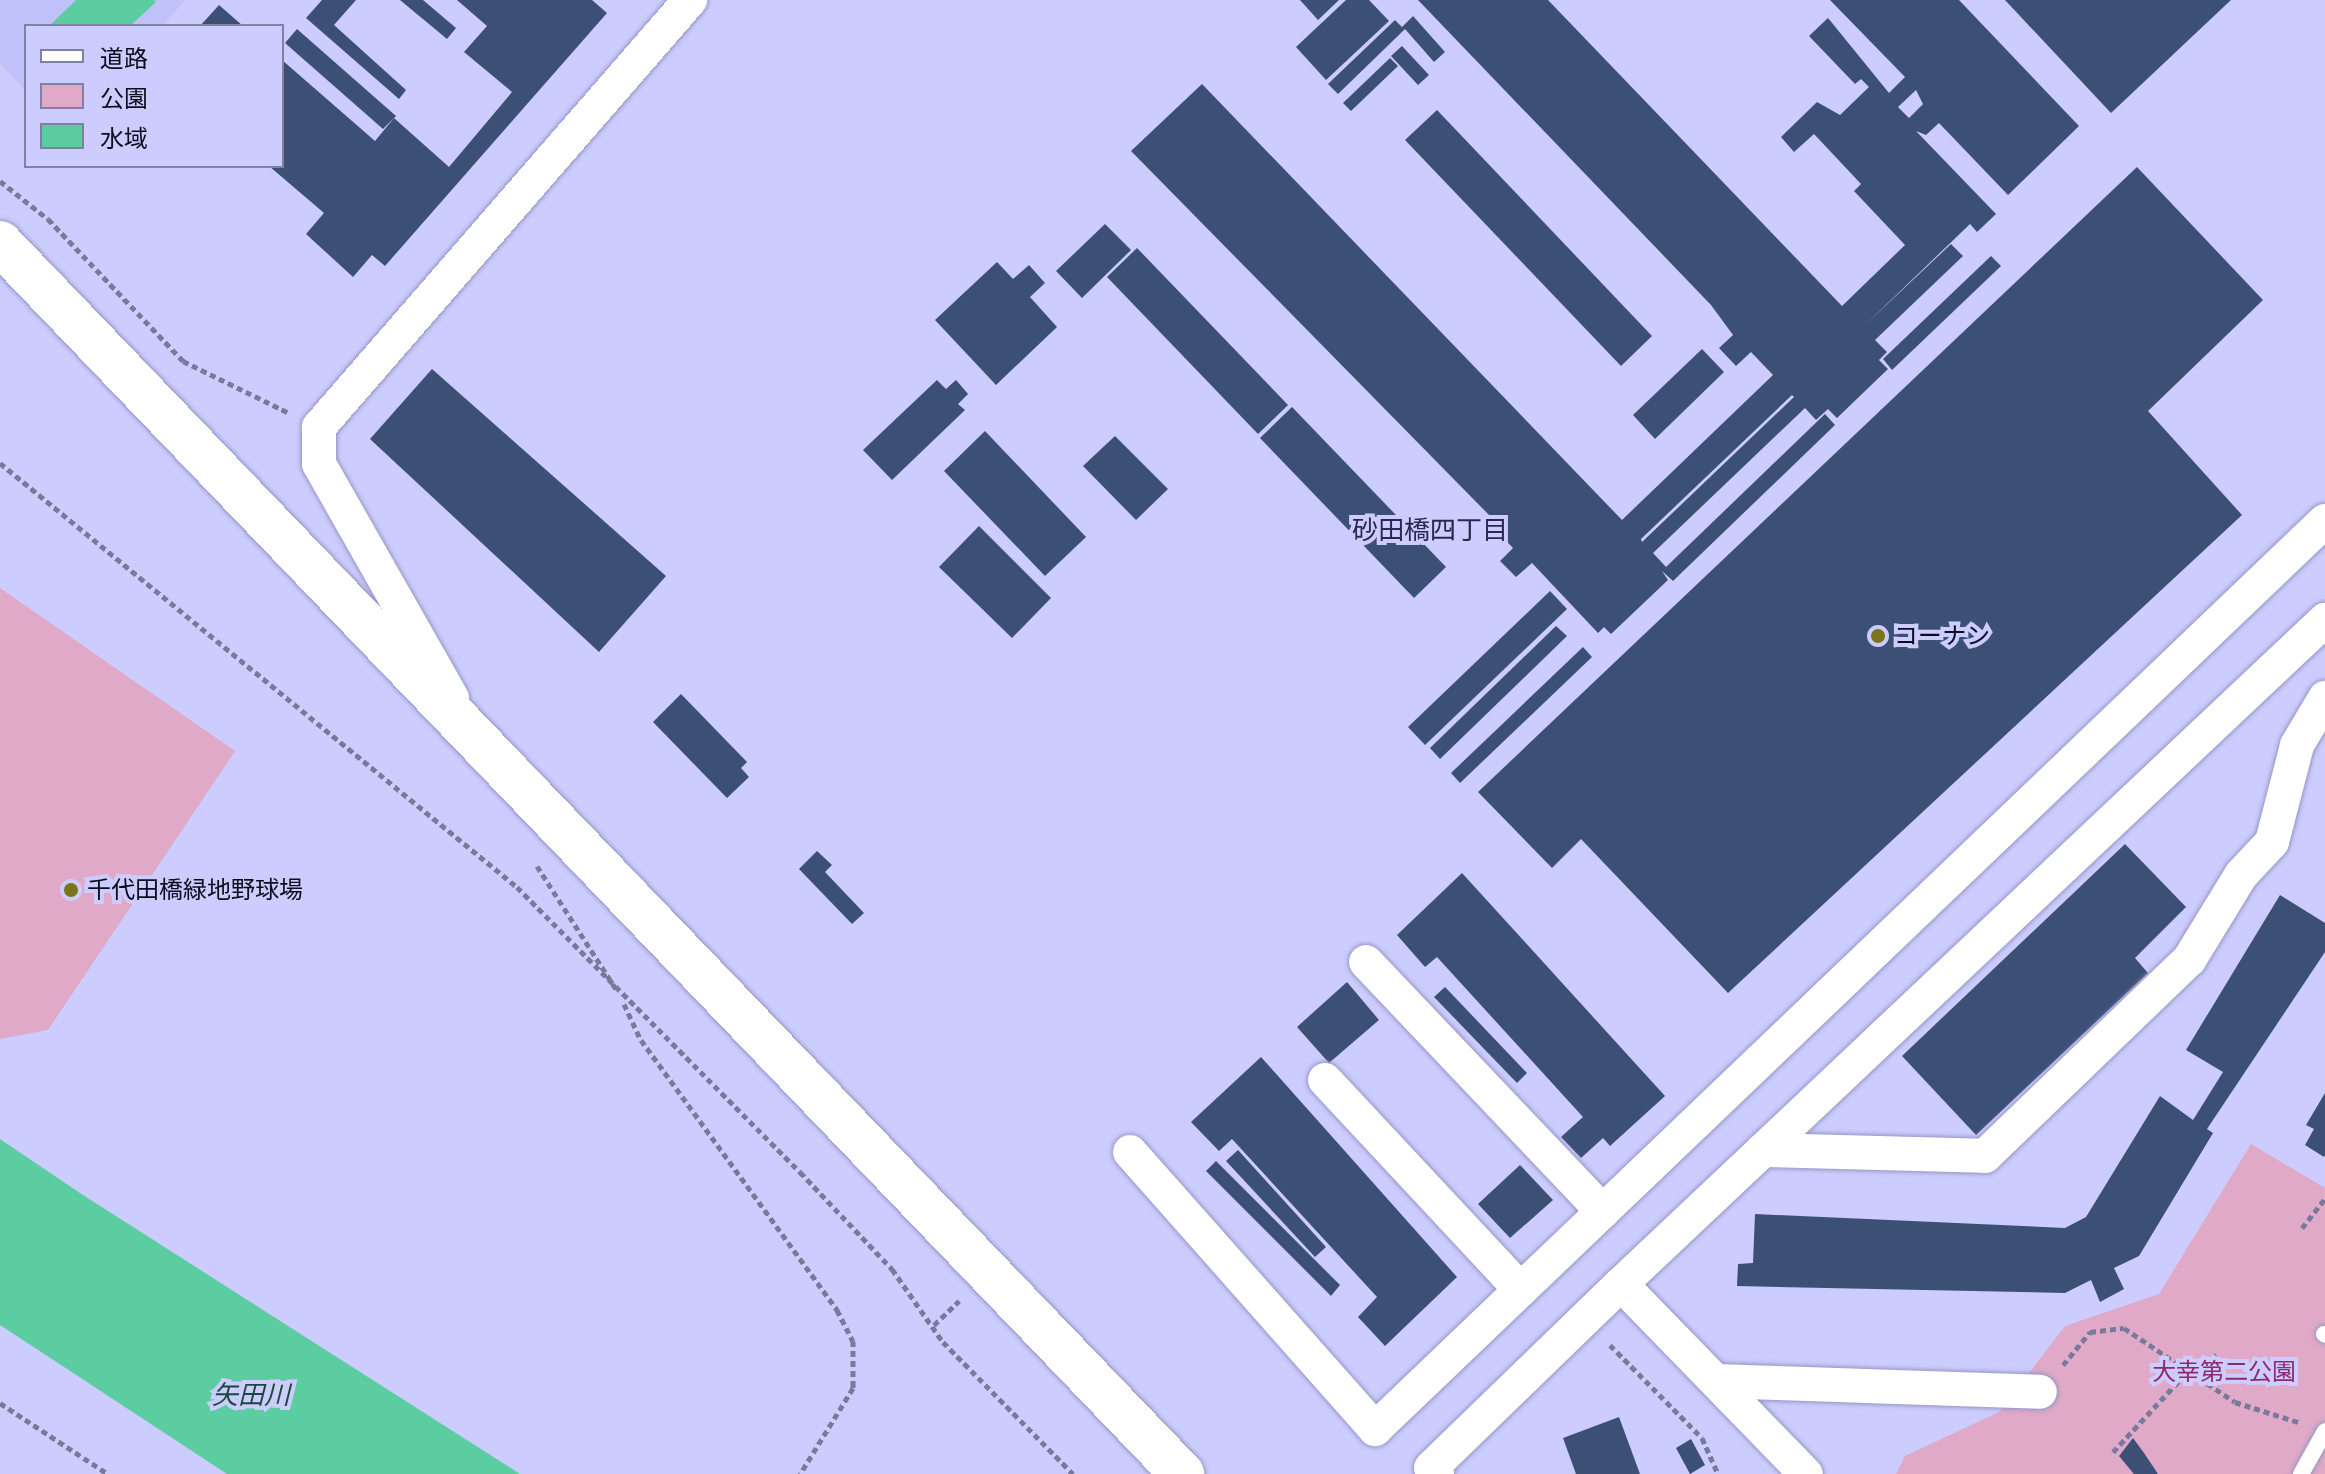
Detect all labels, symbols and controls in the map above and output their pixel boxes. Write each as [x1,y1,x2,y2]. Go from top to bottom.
legend [24,24,284,168]
text: 道路 [100,44,148,73]
text: 公園 [100,84,148,113]
text: 水域 [100,124,148,153]
district label: 砂田橋四丁目 [1352,514,1508,546]
place label: コーナン [1894,622,1990,650]
marker: コーナン [1869,627,1887,645]
place label: 千代田橋緑地野球場 [87,876,303,904]
marker: 千代田橋緑地野球場 [62,881,80,899]
park label: 大幸第二公園 [2152,1358,2296,1386]
water label: 矢田川 [212,1379,290,1411]

